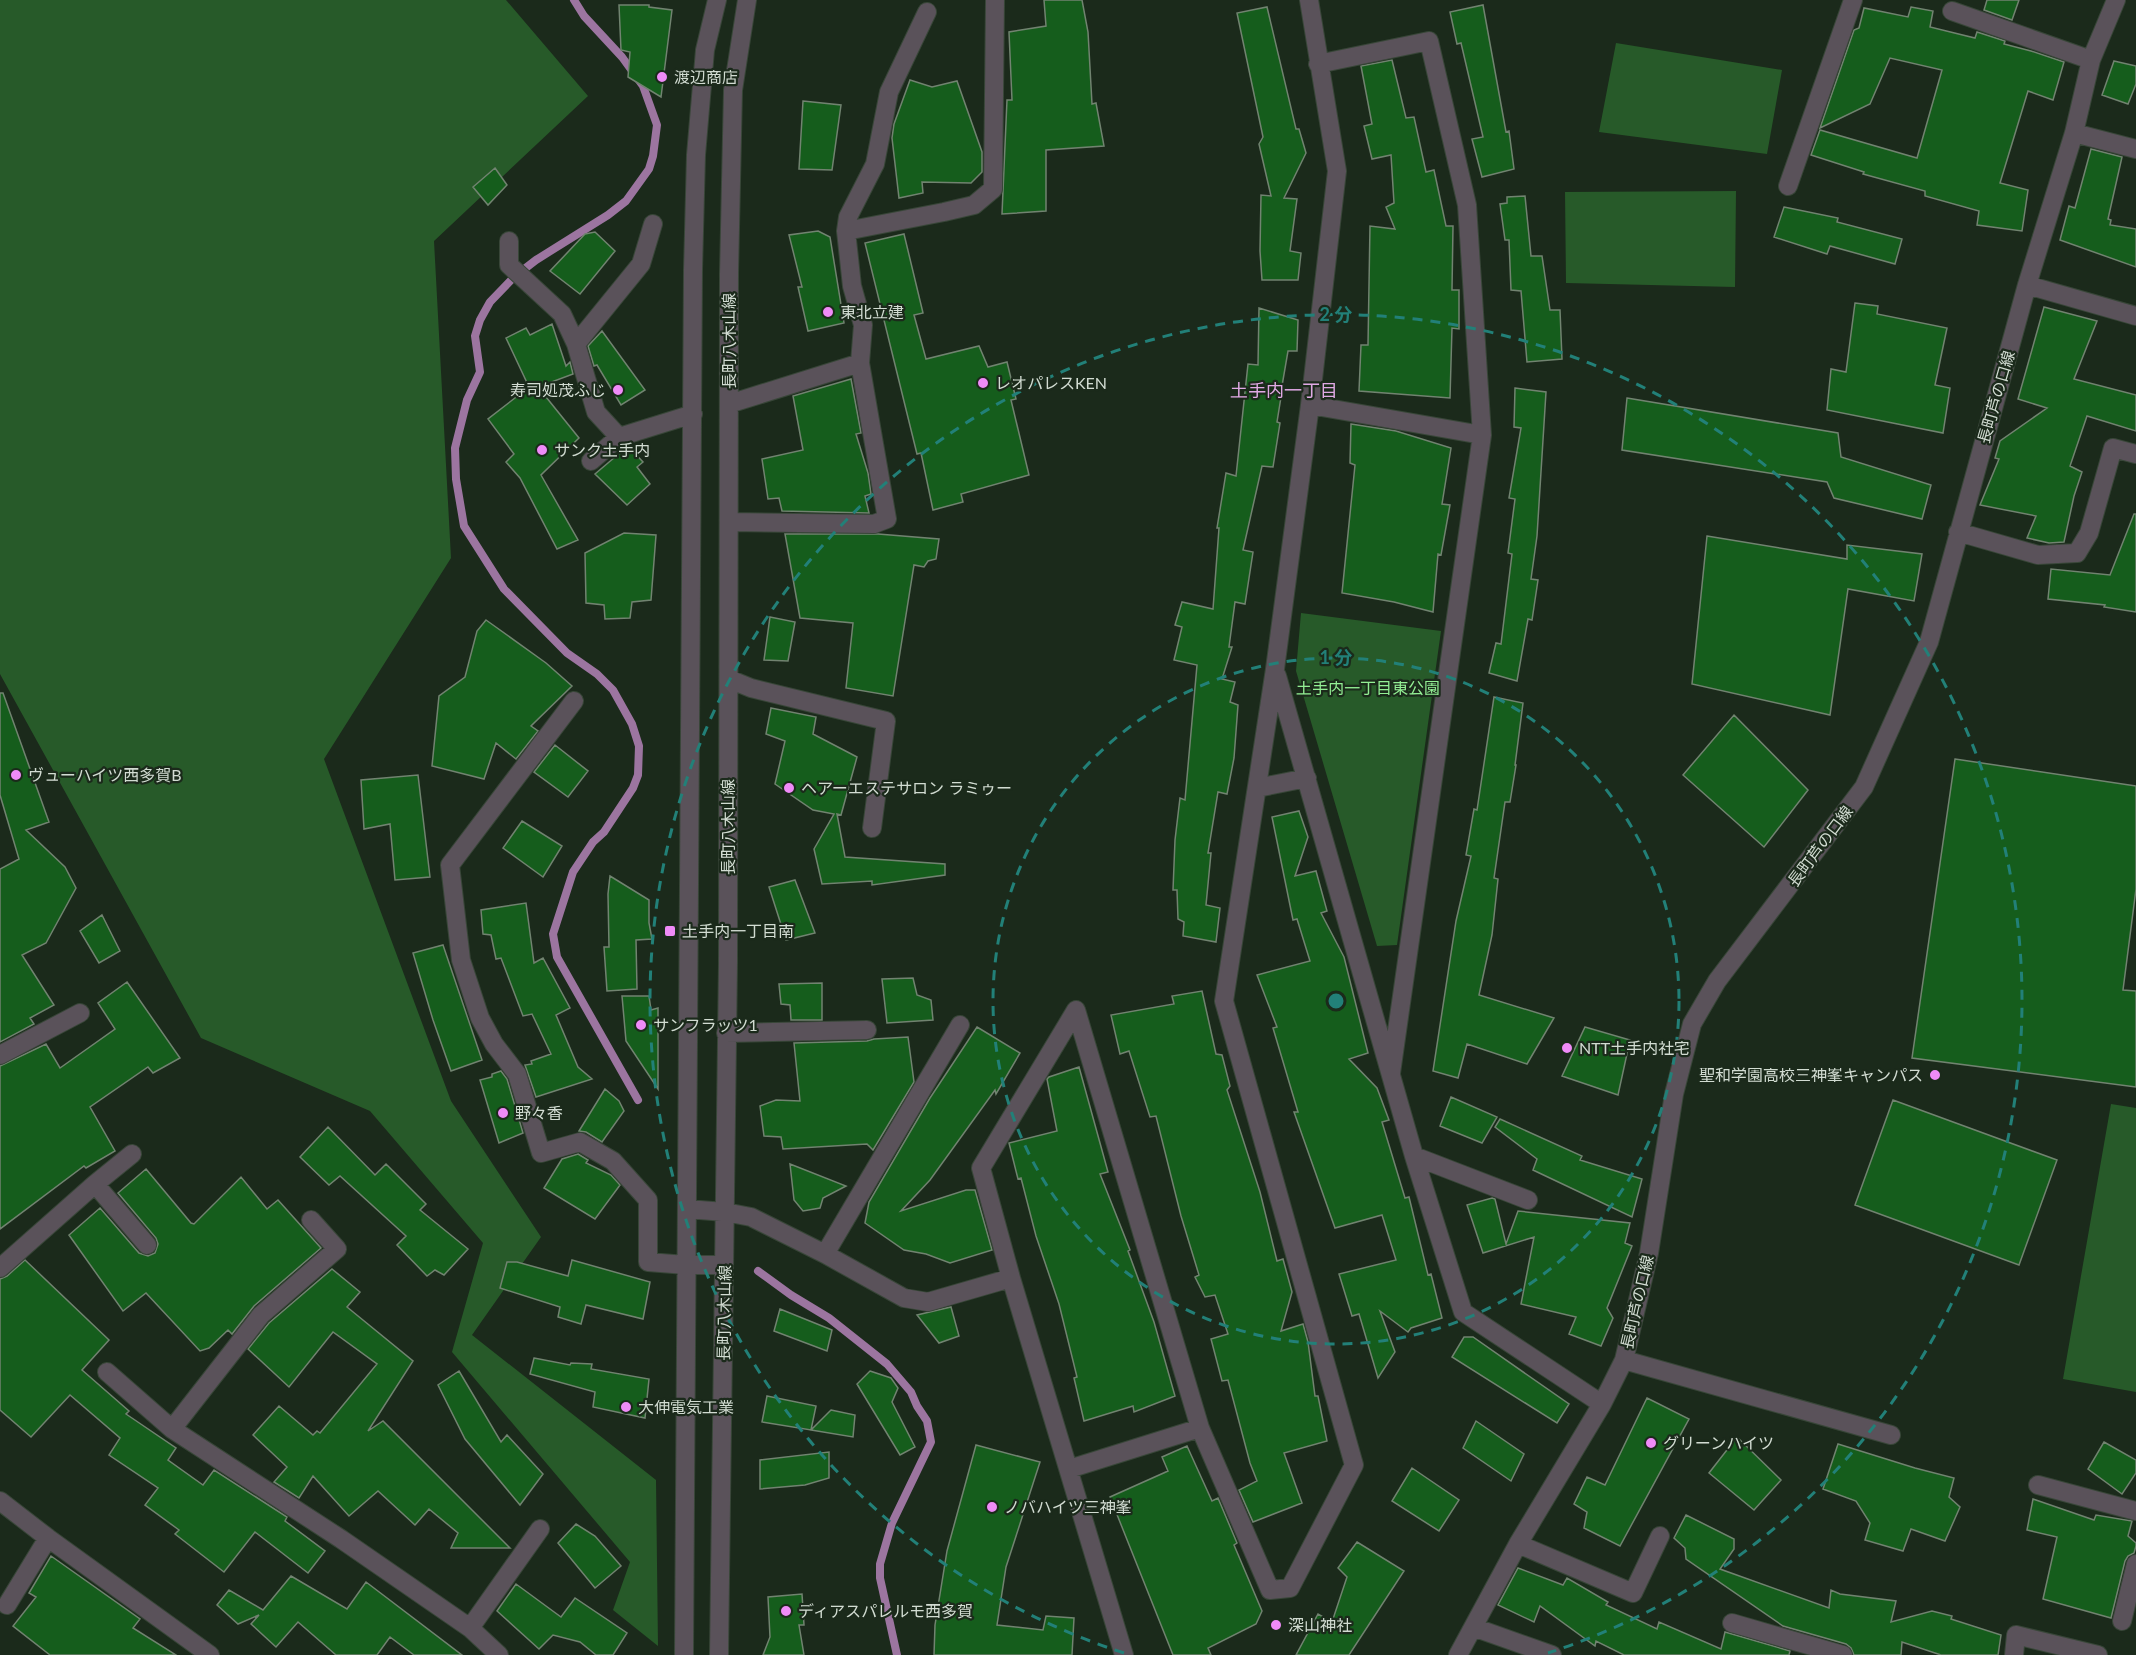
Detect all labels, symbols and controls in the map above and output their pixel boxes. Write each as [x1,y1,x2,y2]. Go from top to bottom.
place label: 渡辺商店 [674,67,738,86]
marker: 渡辺商店 [655,70,669,84]
street label: 長町八木山線 [719,293,738,389]
place label: 東北立建 [840,302,904,321]
text: 2 分 [1320,303,1352,325]
marker: 東北立建 [821,305,835,319]
street label: 長町芦の口線 [1973,348,2018,446]
place label: レオパレスKEN [995,373,1107,392]
marker: レオパレスKEN [976,376,990,390]
district label: 土手内一丁目 [1230,379,1338,401]
place label: 寿司処茂ふじ [510,380,606,399]
marker: 寿司処茂ふじ [611,383,625,397]
place label: サンク土手内 [554,440,650,459]
marker: サンク土手内 [535,443,549,457]
text: 1 分 [1320,646,1352,668]
park label: 土手内一丁目東公園 [1296,678,1440,697]
place label: ヴューハイツ西多賀B [28,765,182,784]
marker: ヴューハイツ西多賀B [9,768,23,782]
place label: ヘアーエステサロン ラミゥー [801,778,1012,797]
street label: 長町八木山線 [718,779,737,875]
marker: ヘアーエステサロン ラミゥー [782,781,796,795]
street label: 長町芦の口線 [1783,802,1856,890]
place label: 土手内一丁目南 [682,921,794,940]
marker: 土手内一丁目南 [663,924,677,938]
centre of rings [1326,991,1346,1011]
place label: サンフラッツ1 [653,1015,758,1034]
marker: サンフラッツ1 [634,1018,648,1032]
place label: NTT土手内社宅 [1579,1038,1690,1057]
marker: NTT土手内社宅 [1560,1041,1574,1055]
place label: 聖和学園高校三神峯キャンパス [1699,1065,1923,1084]
marker: 聖和学園高校三神峯キャンパス [1928,1068,1942,1082]
place label: 野々香 [515,1103,563,1122]
marker: 野々香 [496,1106,510,1120]
street label: 長町芦の口線 [1616,1253,1657,1351]
street label: 長町八木山線 [713,1265,734,1361]
place label: 大伸電気工業 [638,1397,734,1416]
marker: 大伸電気工業 [619,1400,633,1414]
place label: グリーンハイツ [1663,1433,1774,1452]
marker: グリーンハイツ [1644,1436,1658,1450]
place label: ノバハイツ三神峯 [1004,1497,1132,1516]
marker: ノバハイツ三神峯 [985,1500,999,1514]
place label: ディアスパレルモ西多賀 [798,1601,973,1620]
marker: ディアスパレルモ西多賀 [779,1604,793,1618]
place label: 深山神社 [1288,1615,1352,1634]
marker: 深山神社 [1269,1618,1283,1632]

